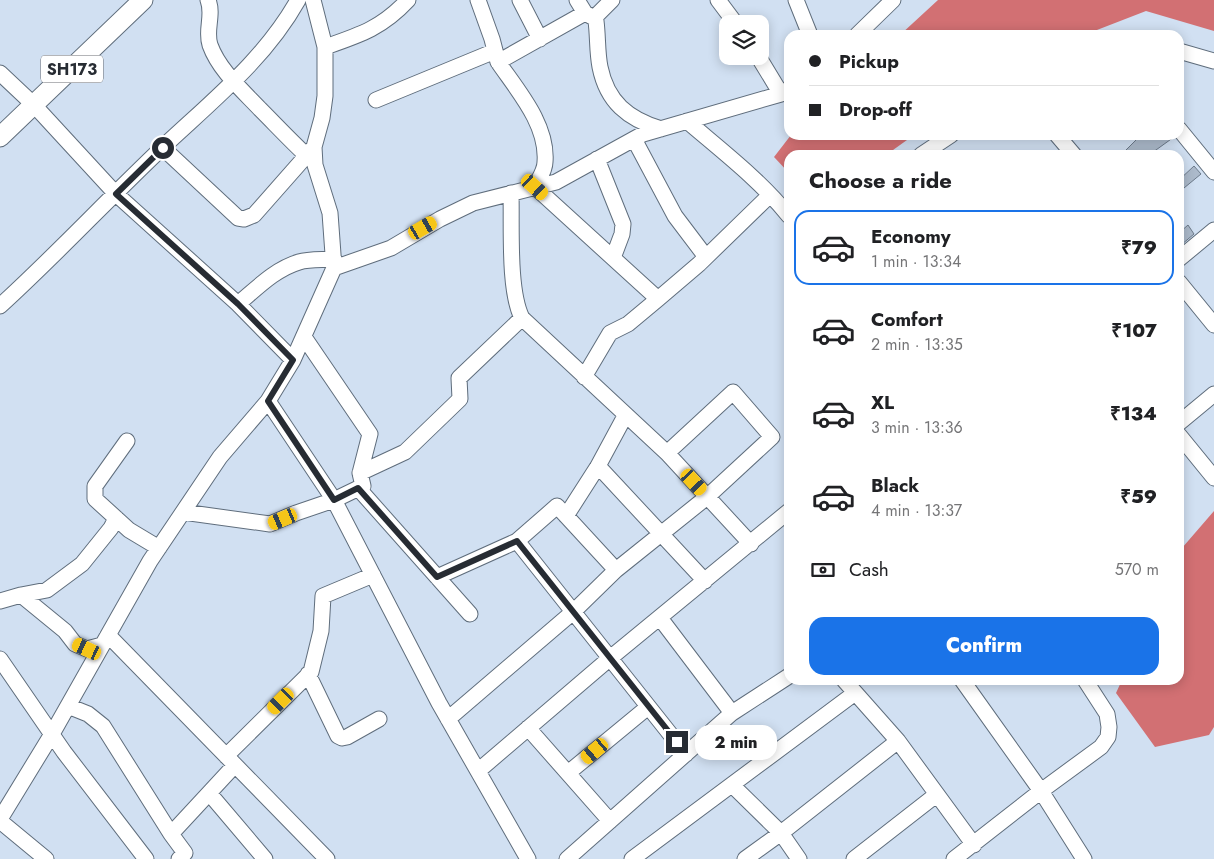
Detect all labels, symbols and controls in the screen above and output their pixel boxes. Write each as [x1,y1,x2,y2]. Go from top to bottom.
map controls [719,15,769,65]
button: layers [719,15,769,65]
text: Pickup [839,48,899,75]
road number: SH173 [41,56,103,82]
text: Drop-off [839,96,912,123]
route start [152,137,174,159]
text: Choose a ride [809,164,952,196]
car [518,171,551,203]
car [406,214,439,242]
text: Economy [871,223,951,250]
icon: car [811,225,856,270]
text: ₹79 [1121,234,1157,261]
text: 1 min · 13:34 [871,250,961,273]
text: Comfort [871,306,943,333]
icon: car [811,308,856,353]
text: ₹107 [1111,317,1157,344]
text: 2 min · 13:35 [871,333,963,356]
text: XL [871,389,894,416]
icon: car [811,391,856,436]
text: ₹134 [1110,400,1157,427]
text: 3 min · 13:36 [871,416,963,439]
car [678,466,709,498]
text: Black [871,472,919,499]
icon: car [811,474,856,519]
text: ₹59 [1120,483,1157,510]
text: 4 min · 13:37 [871,499,962,522]
car [266,506,299,532]
icon: cash [809,556,837,584]
text: Cash [849,556,889,583]
text: 570 m [1115,558,1159,581]
button: Confirm [809,617,1159,675]
car [70,636,103,662]
car [265,685,296,717]
callout: 2 min [694,724,777,760]
route end [666,731,688,753]
text: 2 min [715,731,757,754]
car [578,736,611,766]

